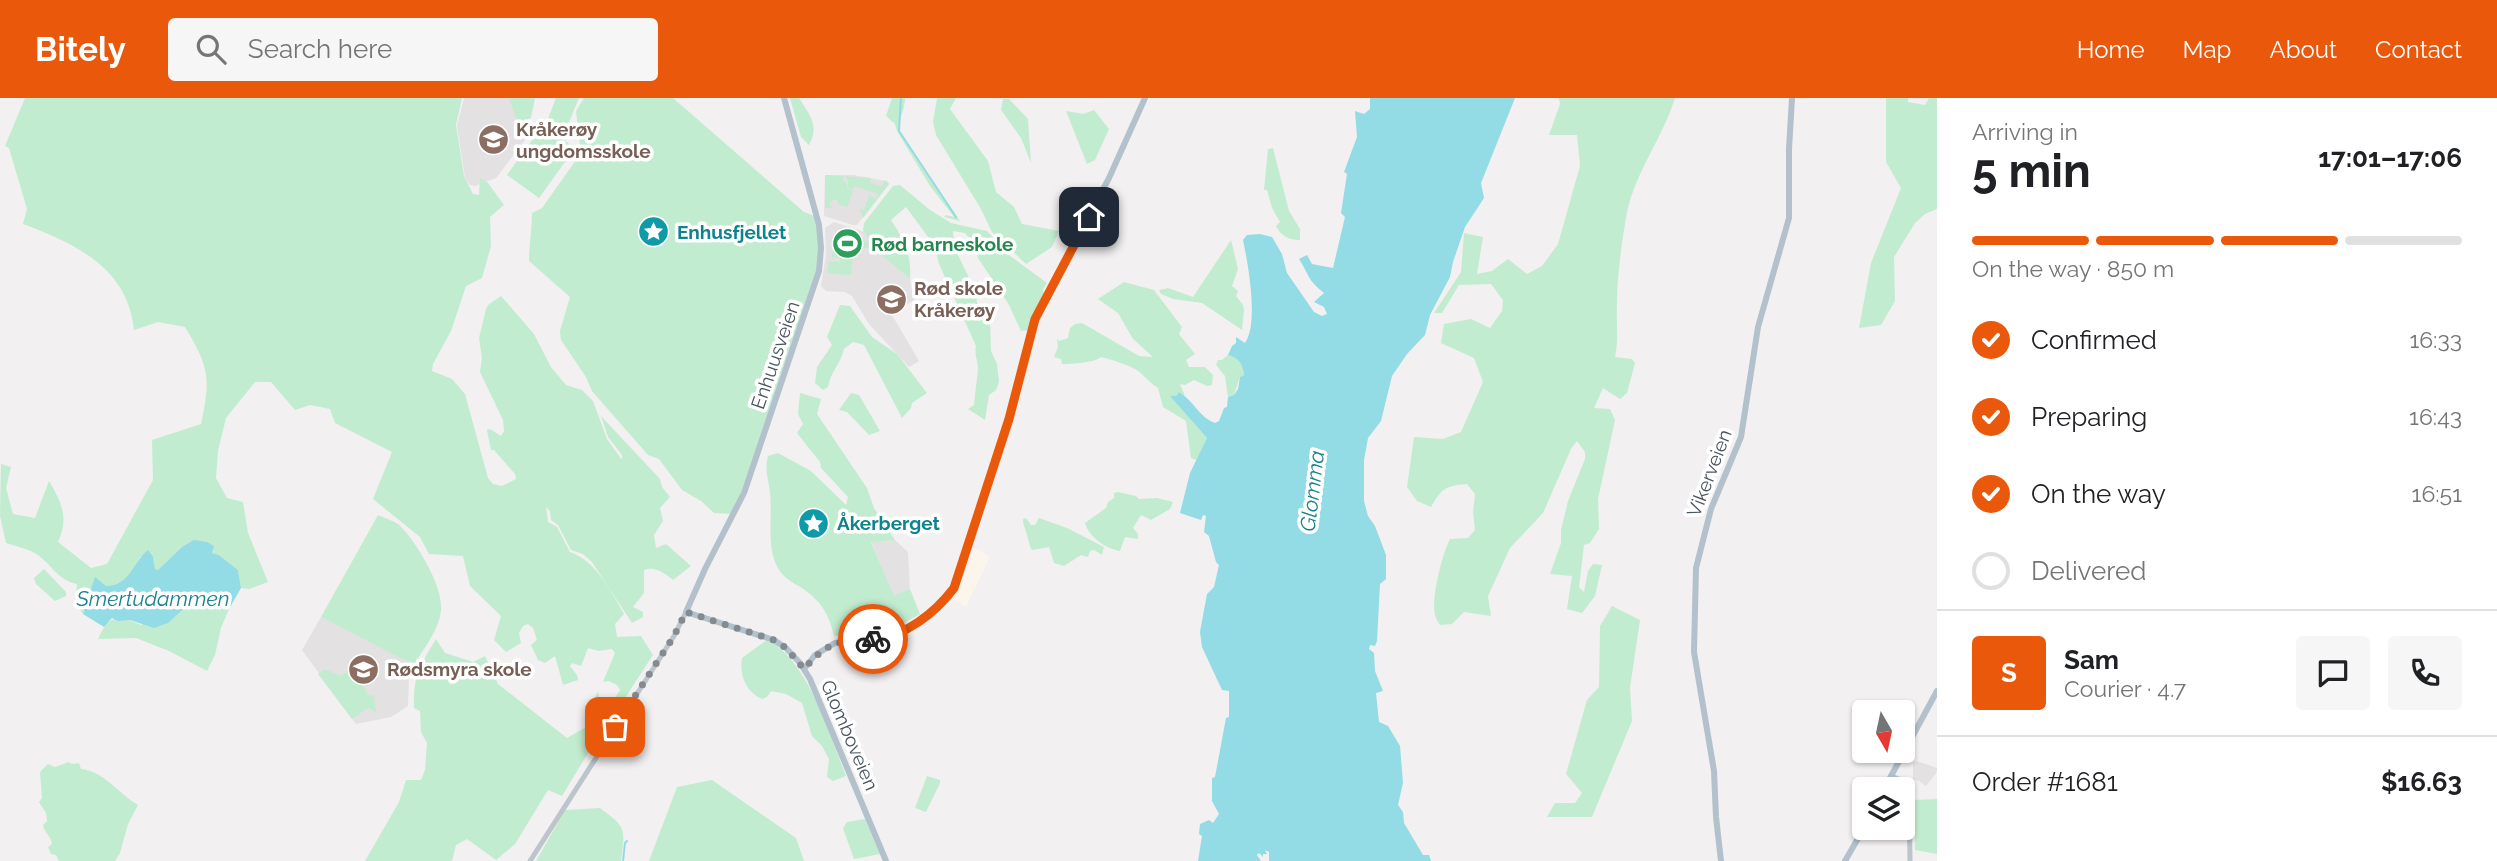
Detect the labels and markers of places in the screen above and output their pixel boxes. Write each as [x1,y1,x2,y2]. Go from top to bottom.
place label: Kråkerøy ungdomsskole [516,118,651,162]
school or university icon: Kråkerøy ungdomsskole [476,123,510,157]
pin [1059,187,1119,247]
place icon: Enhusfjellet [637,215,671,249]
place label: Enhusfjellet [677,221,787,243]
sports icon: Rød barneskole [831,227,865,261]
place label: Rød barneskole [871,233,1013,255]
place label: Rød skole Kråkerøy [914,277,1003,321]
school or university icon: Rød skole Kråkerøy [874,282,908,316]
place icon: Åkerberget [797,506,831,540]
place label: Åkerberget [837,512,941,534]
school or university icon: Rødsmyra skole [347,652,381,686]
place label: Rødsmyra skole [387,658,532,680]
pin [585,697,645,757]

